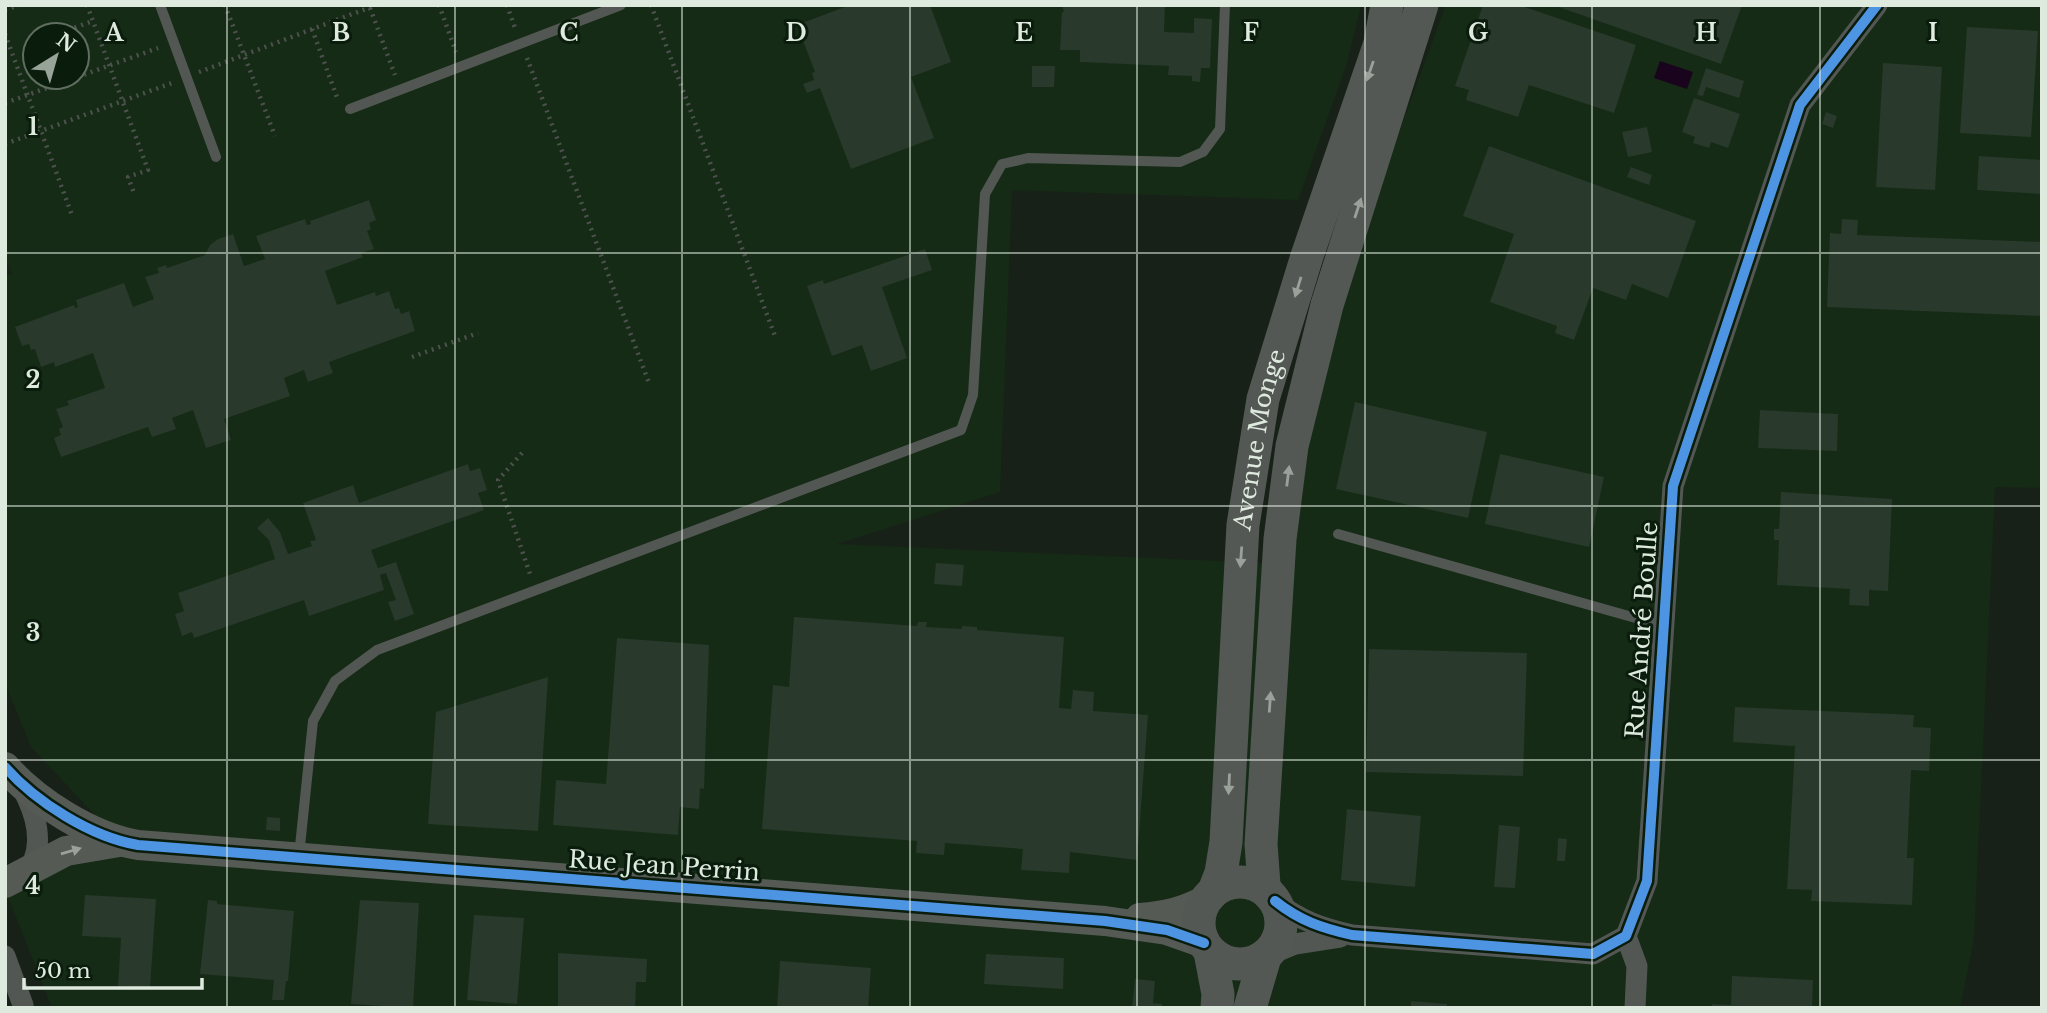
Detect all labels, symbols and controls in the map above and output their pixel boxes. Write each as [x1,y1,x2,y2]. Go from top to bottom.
text: A [104,19,125,47]
text: B [332,19,350,47]
text: C [560,19,578,47]
text: D [785,19,807,47]
text: E [1015,19,1033,47]
text: F [1243,19,1259,47]
text: G [1468,19,1488,47]
text: H [1695,19,1717,47]
text: I [1928,19,1938,47]
north arrow [21,21,91,91]
text: N [52,28,80,57]
one-way arrow [1364,61,1375,82]
text: 1 [28,113,38,141]
one-way arrow [1353,198,1363,219]
one-way arrow [1292,277,1302,298]
street label: Avenue Monge [1227,346,1291,533]
text: 2 [26,366,40,394]
one-way arrow [1283,464,1294,486]
street label: Rue André Boulle [1619,521,1664,739]
one-way arrow [1236,546,1247,568]
text: 3 [26,619,40,647]
one-way arrow [1265,691,1276,713]
one-way arrow [1223,773,1234,795]
street label: Rue Jean Perrin [567,844,761,887]
one-way arrow [61,845,82,855]
text: 4 [25,872,41,900]
scale bar [24,946,203,990]
text: 50 m [35,958,91,984]

